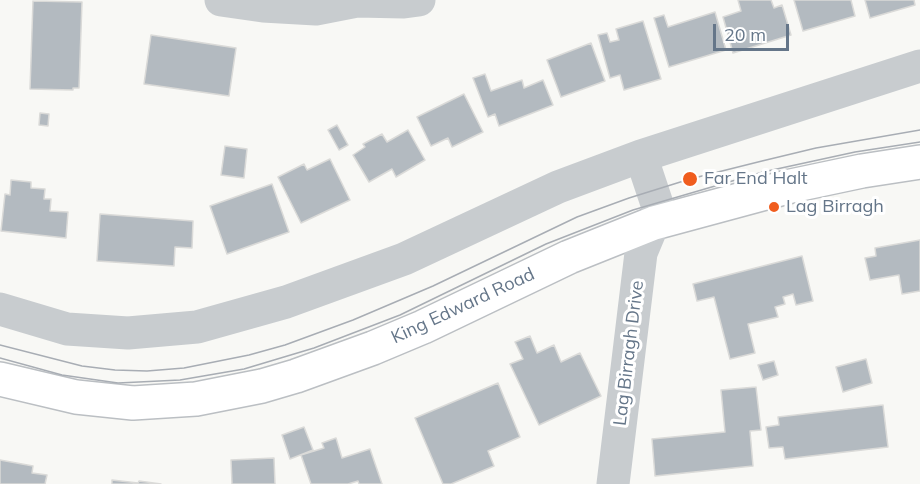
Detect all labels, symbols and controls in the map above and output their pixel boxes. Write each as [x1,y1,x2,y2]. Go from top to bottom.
scale bar [716,12,792,50]
text: 20 m [724,23,766,46]
place label: Far End Halt [704,168,808,190]
marker: Far End Halt [681,170,699,188]
place label: Lag Birragh [786,196,884,218]
marker: Lag Birragh [767,200,781,214]
street label: King Edward Road [388,263,538,349]
street label: Lag Birragh Drive [609,279,649,427]

